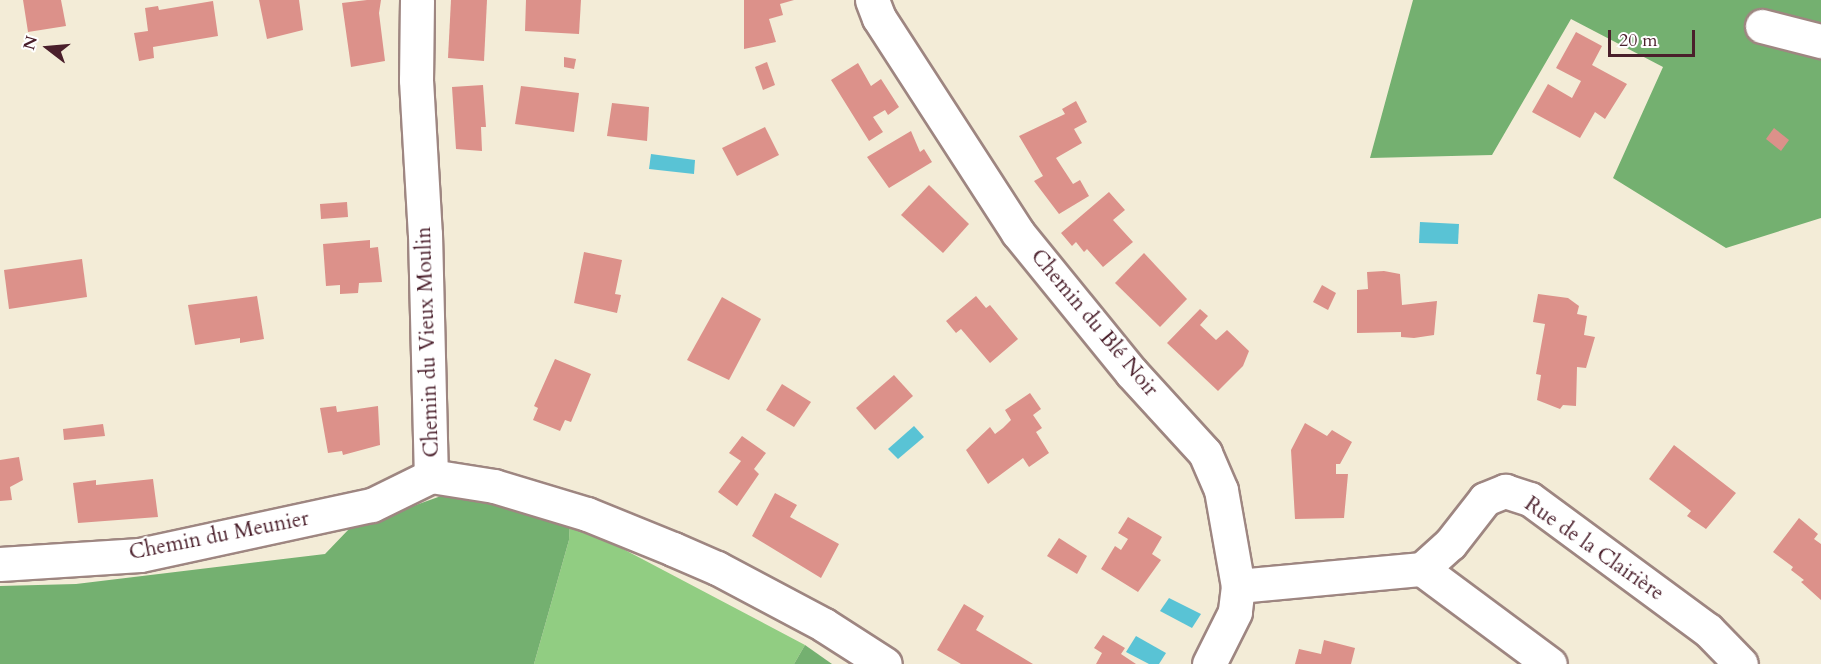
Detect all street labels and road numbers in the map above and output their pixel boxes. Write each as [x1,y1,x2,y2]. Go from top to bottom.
street label: Chemin du Vieux Moulin [411,226,445,458]
street label: Chemin du Blé Noir [1025,244,1163,402]
street label: Rue de la Clairière [1519,492,1669,606]
street label: Chemin du Meunier [127,506,311,566]

